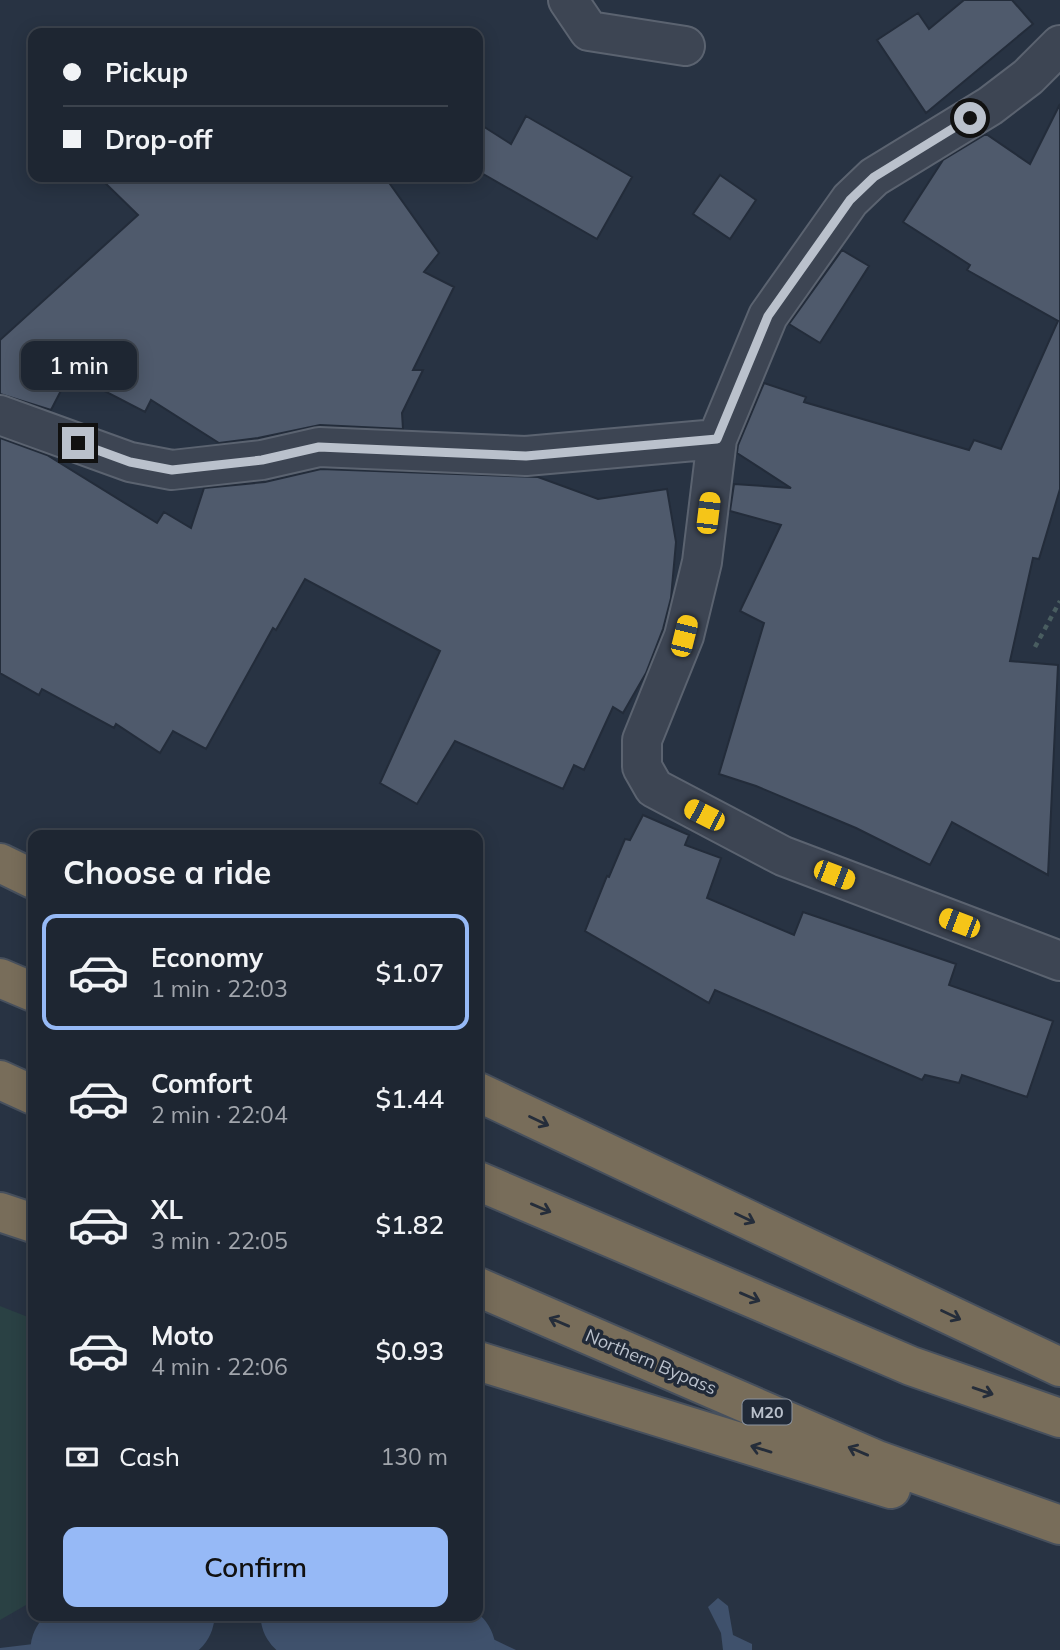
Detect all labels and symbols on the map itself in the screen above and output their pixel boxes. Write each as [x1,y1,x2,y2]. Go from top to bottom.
route start [954,102,986,134]
callout: 1 min [20,342,136,390]
route end [62,427,94,459]
car [696,491,721,535]
car [669,613,700,659]
car [681,796,728,834]
car [811,858,858,892]
car [936,906,983,940]
one-way arrow [528,1115,550,1128]
one-way arrow [529,1202,551,1215]
one-way arrow [734,1212,755,1225]
one-way arrow [739,1292,760,1305]
one-way arrow [940,1309,961,1322]
one-way arrow [549,1315,570,1328]
street label: Northern Bypass [582,1324,720,1400]
one-way arrow [972,1386,994,1398]
road number: M20 [742,1400,792,1424]
one-way arrow [750,1441,772,1454]
one-way arrow [847,1444,869,1457]

